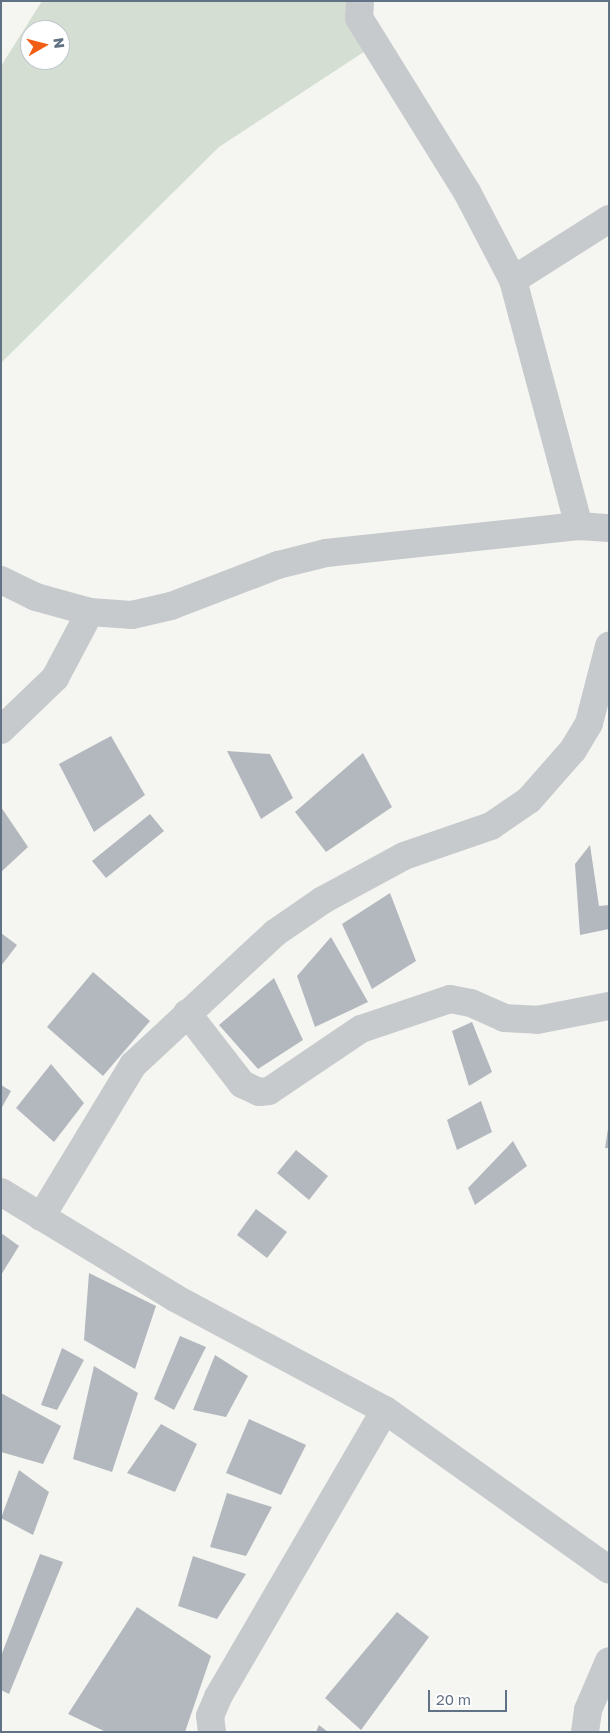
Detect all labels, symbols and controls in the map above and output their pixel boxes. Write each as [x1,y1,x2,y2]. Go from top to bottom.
north arrow [20,20,70,70]
text: N [50,37,69,49]
scale bar [430,1680,509,1712]
text: 20 m [436,1690,471,1708]

